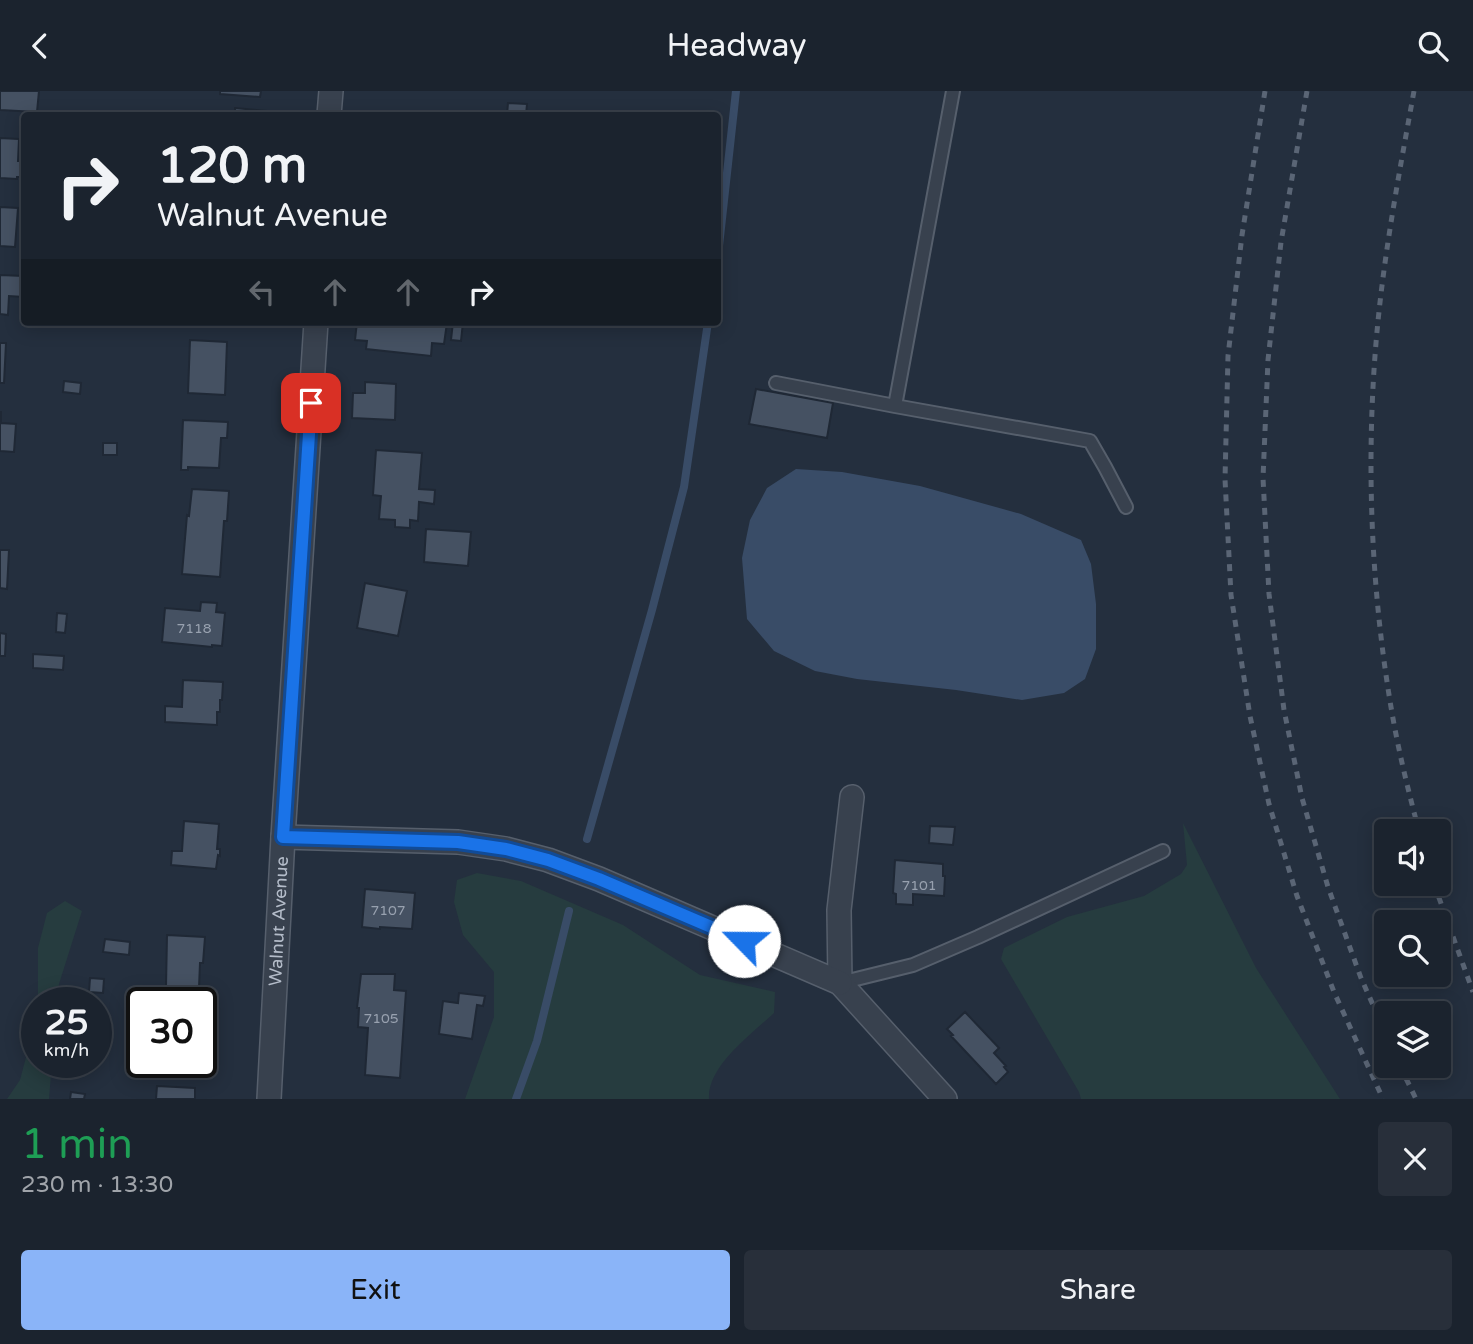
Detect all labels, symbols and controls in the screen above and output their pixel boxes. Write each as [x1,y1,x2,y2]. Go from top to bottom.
icon: back [21,27,59,65]
text: Headway [666,27,807,65]
icon: search [1414,27,1452,65]
text: 120 m [157,137,307,196]
icon: right [42,140,133,231]
text: Walnut Avenue [157,197,388,235]
icon: left [243,273,281,311]
icon: ahead [316,273,354,311]
icon: ahead [389,273,427,311]
icon: right [462,273,500,311]
pin [281,373,341,433]
icon: arrive [292,384,330,422]
house number: 7118 [176,620,212,637]
map controls [1374,819,1451,1078]
button: sound [1374,819,1451,896]
street label: Walnut Avenue [264,856,293,987]
house number: 7101 [901,877,937,894]
house number: 7107 [370,902,406,919]
position arrow [707,904,781,978]
button: search [1374,910,1451,987]
speed limit sign: 30 [126,987,217,1078]
button: layers [1374,1001,1451,1078]
text: 25 [45,1002,88,1044]
house number: 7105 [363,1010,399,1027]
text: km/h [44,1039,89,1061]
text: 1 min [21,1119,133,1170]
button: close [1378,1122,1452,1196]
text: 230 m · 13:30 [21,1171,173,1199]
button: Exit [21,1250,730,1330]
button: Share [744,1250,1452,1330]

